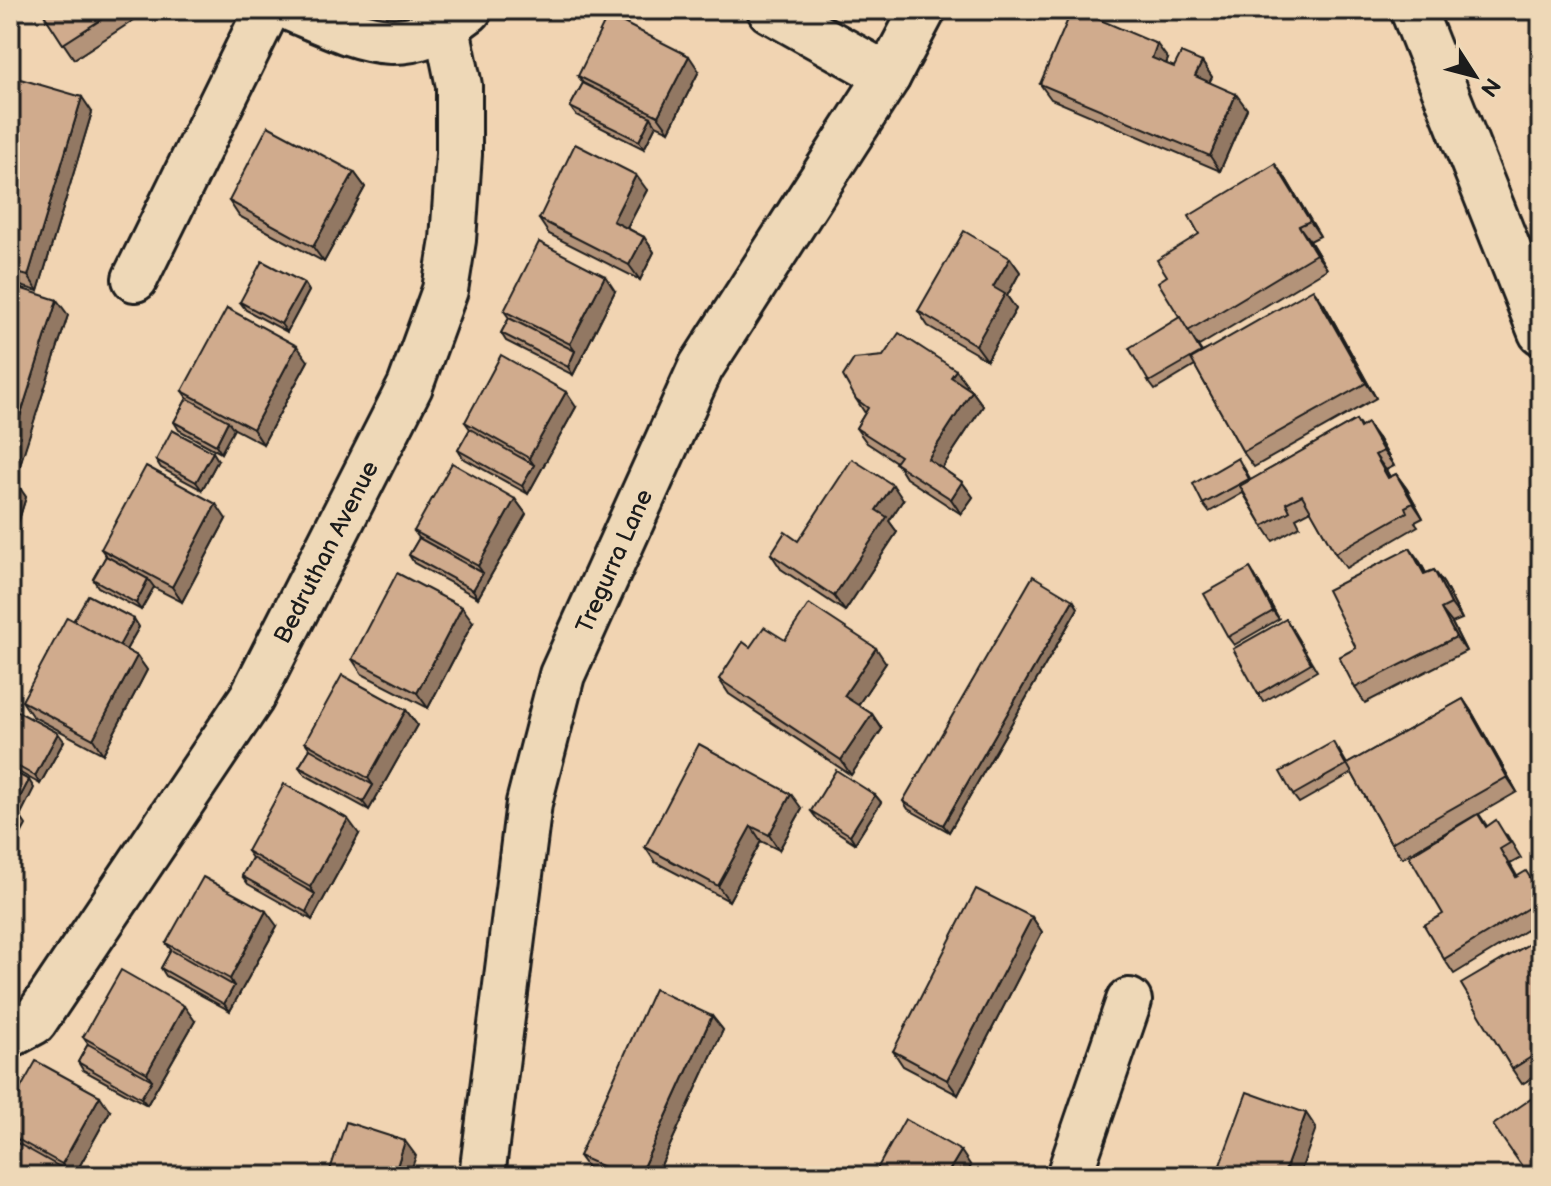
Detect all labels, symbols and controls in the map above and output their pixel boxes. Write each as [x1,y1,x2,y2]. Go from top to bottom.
north arrow [1435,36,1515,116]
text: N [1474,72,1506,101]
street label: Bedruthan Avenue [268,456,385,648]
street label: Tregurra Lane [570,485,659,638]

